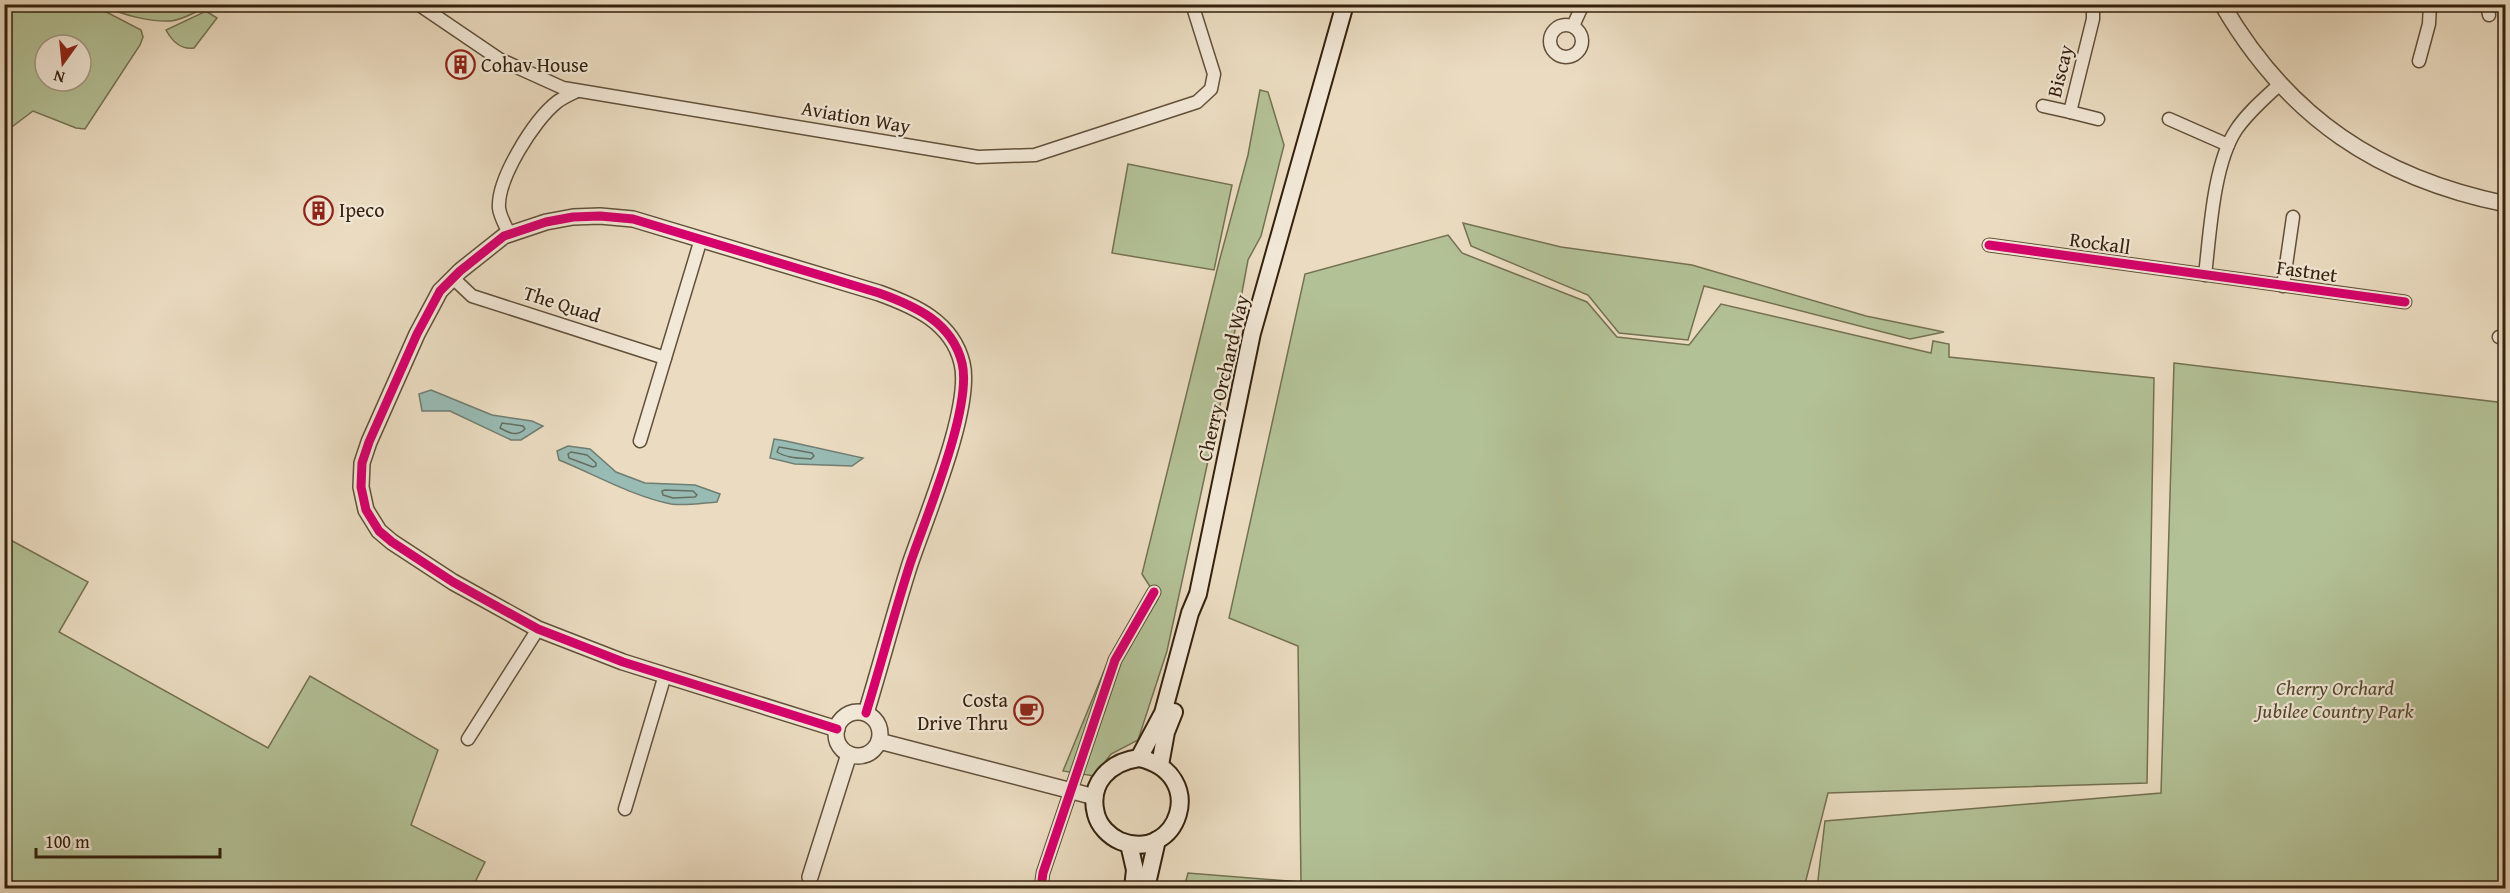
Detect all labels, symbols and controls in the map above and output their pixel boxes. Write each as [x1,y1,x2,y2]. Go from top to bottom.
north arrow [33,33,93,93]
street label: Biscay [2039,42,2080,100]
building icon: Cohav House [444,49,476,81]
place label: Cohav House [481,50,588,79]
text: N [51,64,67,90]
street label: Aviation Way [799,93,913,140]
building icon: Ipeco [302,194,334,226]
place label: Ipeco [339,195,384,224]
street label: Rockall [2068,224,2133,261]
street label: Fastnet [2275,252,2339,289]
street label: The Quad [520,277,605,330]
street label: Cherry Orchard Way [1189,292,1256,464]
park label: Cherry Orchard Jubilee Country Park [2253,673,2414,725]
place label: Costa Drive Thru [917,685,1009,737]
cafe icon: Costa Drive Thru [1013,695,1045,727]
scale bar [36,821,220,859]
text: 100 m [45,828,90,855]

